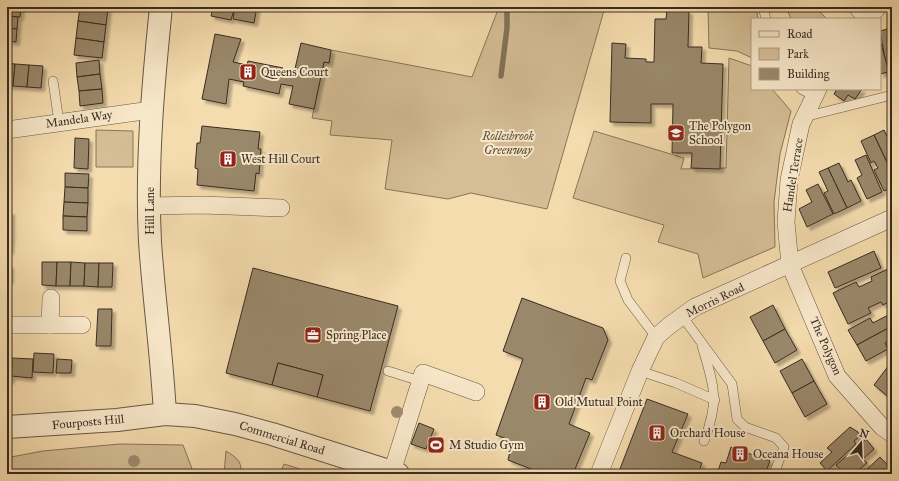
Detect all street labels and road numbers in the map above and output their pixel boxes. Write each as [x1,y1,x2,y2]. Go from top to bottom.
street label: Mandela Way [45,107,114,131]
street label: Handel Terrace [780,137,806,213]
street label: Hill Lane [143,187,157,235]
street label: Morris Road [684,280,746,320]
street label: The Polygon [806,315,845,378]
street label: Fourposts Hill [51,412,125,432]
street label: Commercial Road [238,418,326,458]

